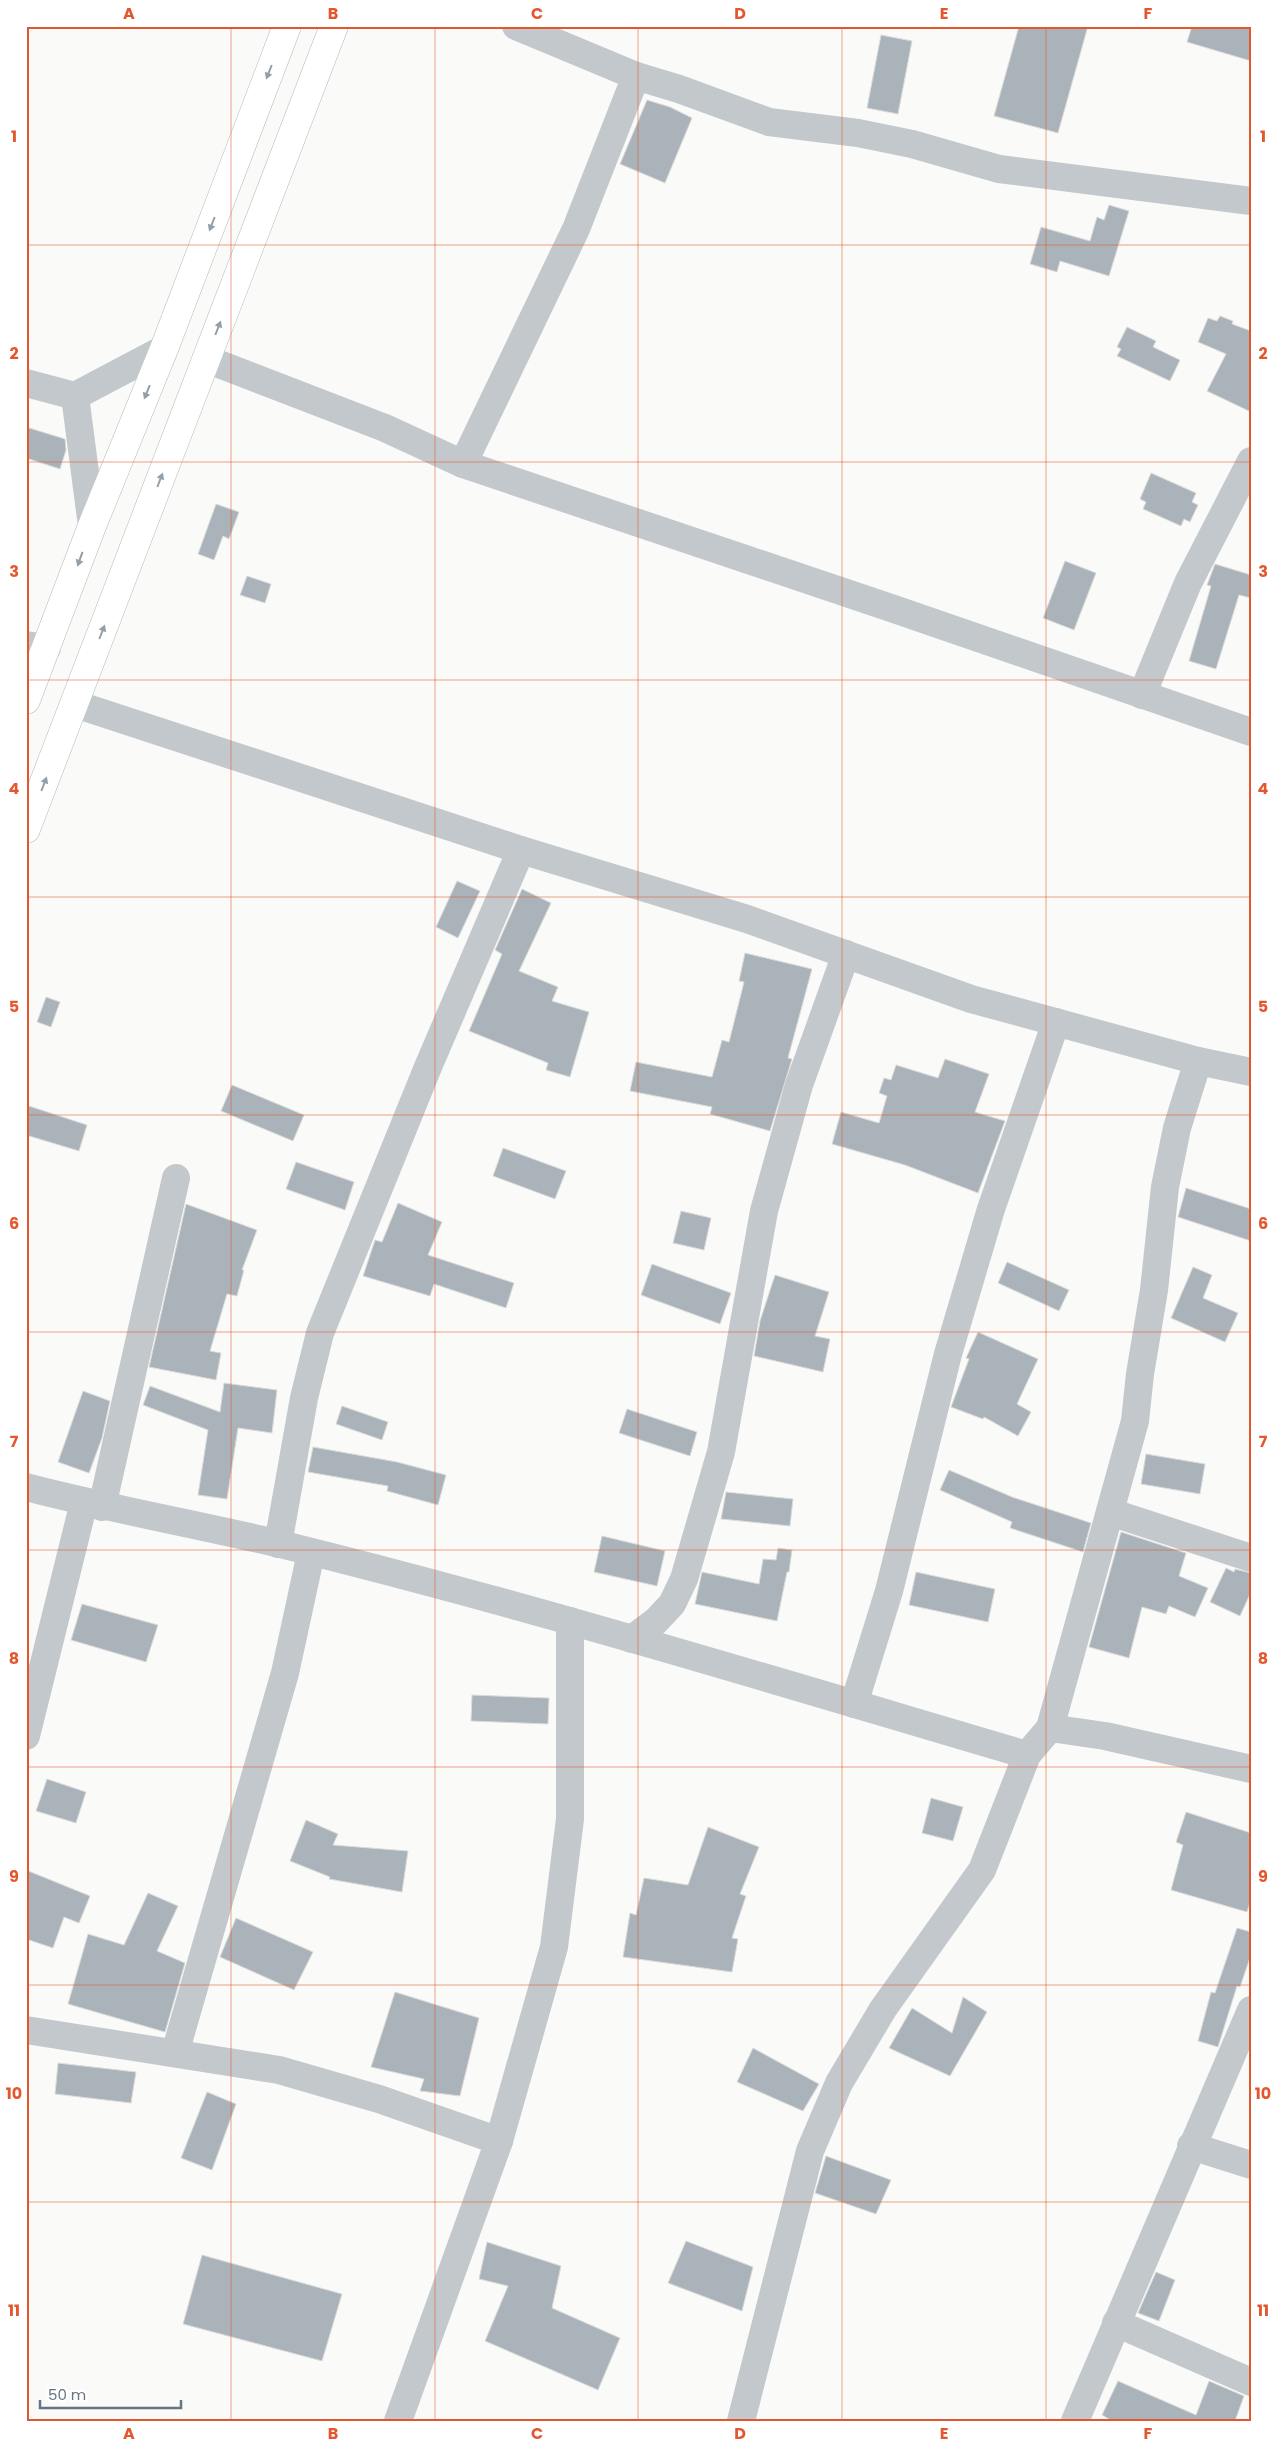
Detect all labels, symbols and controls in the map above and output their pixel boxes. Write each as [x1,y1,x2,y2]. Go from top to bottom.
text: A [123,2,135,25]
text: B [328,2,338,25]
text: C [531,2,543,25]
text: D [734,2,746,25]
text: E [940,2,948,25]
text: F [1144,2,1153,25]
one-way arrow [265,65,273,80]
text: 1 [11,125,17,148]
text: 1 [1260,125,1266,148]
one-way arrow [207,217,215,231]
one-way arrow [214,321,222,335]
text: 2 [9,342,19,365]
text: 2 [1258,342,1268,365]
one-way arrow [142,385,150,399]
one-way arrow [156,472,164,487]
one-way arrow [76,552,84,567]
text: 3 [9,560,19,583]
text: 3 [1258,560,1268,583]
one-way arrow [98,624,106,639]
one-way arrow [40,776,48,791]
text: 4 [9,777,20,800]
text: 4 [1258,777,1269,800]
text: 5 [9,995,19,1018]
text: 5 [1258,995,1268,1018]
text: 6 [9,1212,19,1235]
text: 6 [1258,1212,1268,1235]
text: 7 [10,1430,19,1453]
text: 7 [1259,1430,1268,1453]
text: 8 [9,1647,19,1670]
text: 8 [1258,1647,1268,1670]
text: 9 [9,1865,19,1888]
text: 9 [1258,1865,1268,1888]
text: 10 [6,2082,22,2105]
text: 10 [1255,2082,1271,2105]
text: 11 [8,2299,20,2322]
text: 11 [1257,2299,1269,2322]
scale bar [40,2377,181,2409]
text: 50 m [48,2384,86,2405]
text: A [123,2422,135,2445]
text: B [328,2422,338,2445]
text: C [531,2422,543,2445]
text: D [734,2422,746,2445]
text: E [940,2422,948,2445]
text: F [1144,2422,1153,2445]

